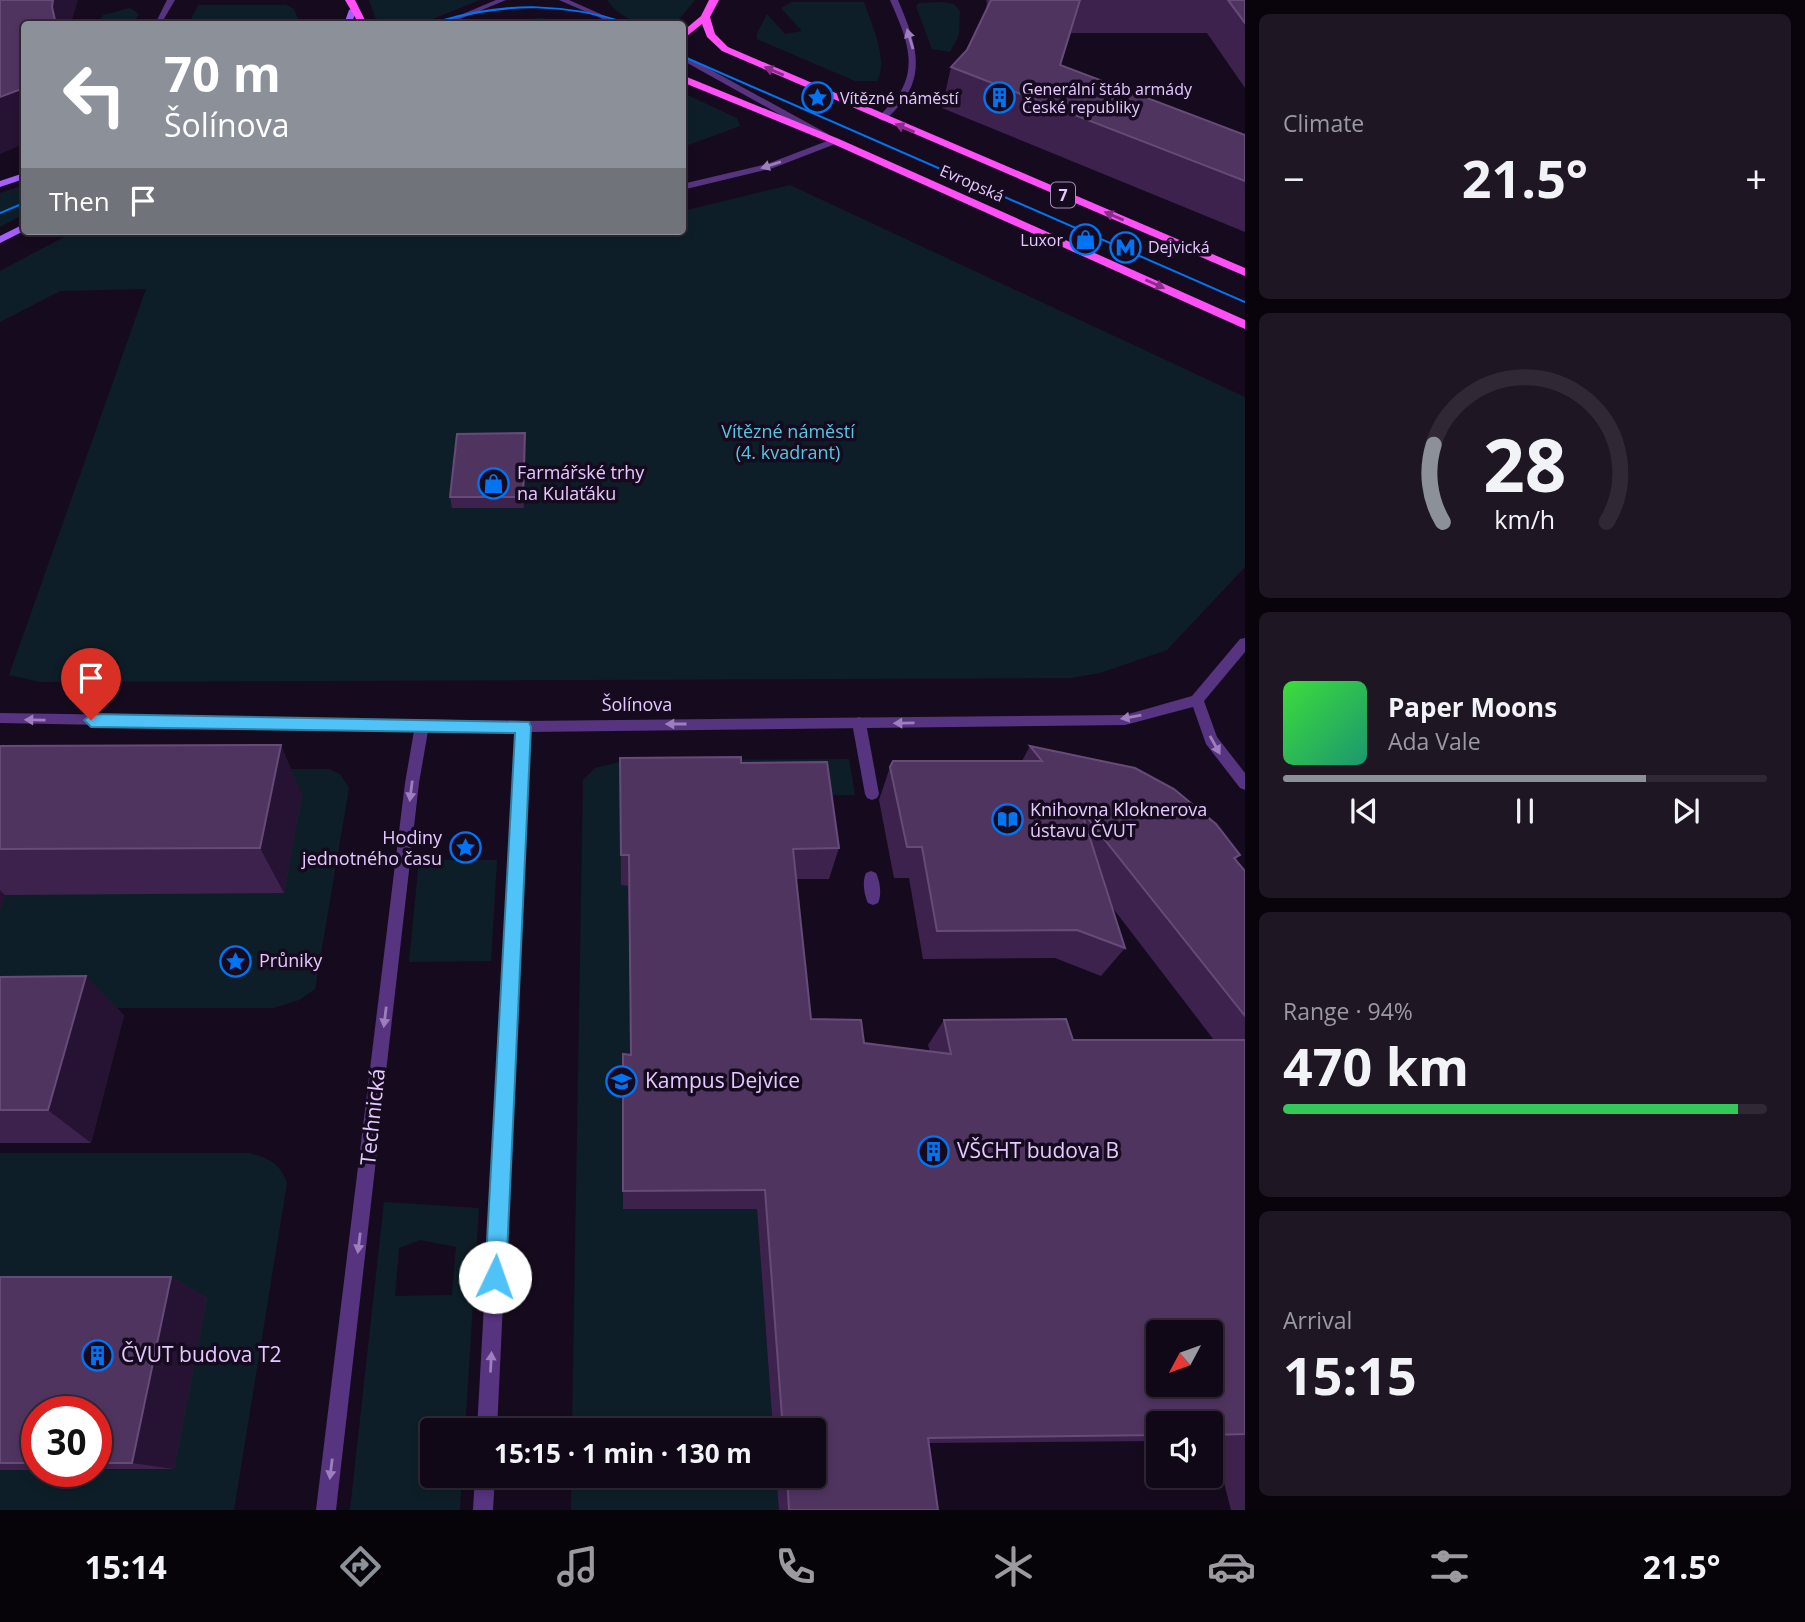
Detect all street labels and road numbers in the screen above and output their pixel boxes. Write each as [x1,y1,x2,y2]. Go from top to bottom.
street label: Evropská [937,159,1007,207]
road number: 7 [1051,182,1075,208]
street label: Šolínova [602,692,672,716]
street label: Technická [353,1067,391,1167]

